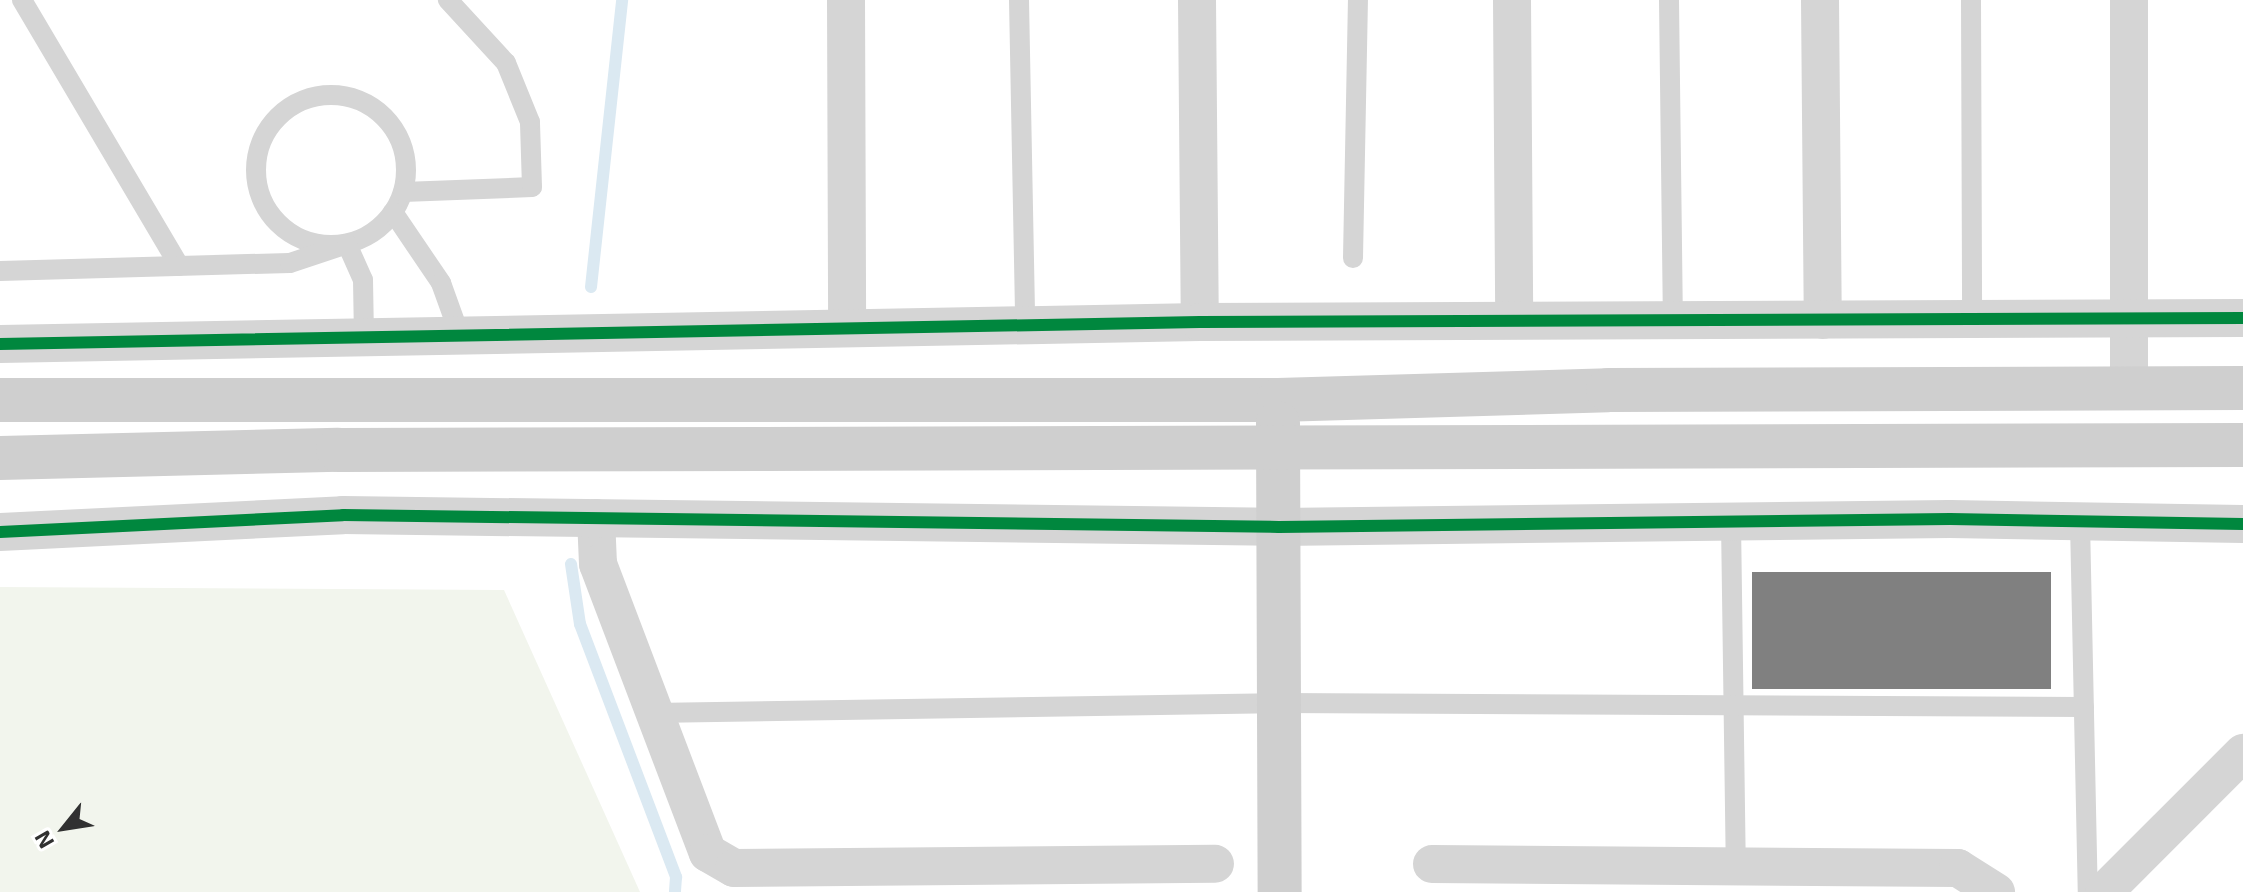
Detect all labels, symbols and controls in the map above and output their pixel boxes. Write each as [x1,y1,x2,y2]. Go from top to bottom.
north arrow [24,788,104,868]
text: N [28,827,58,853]

